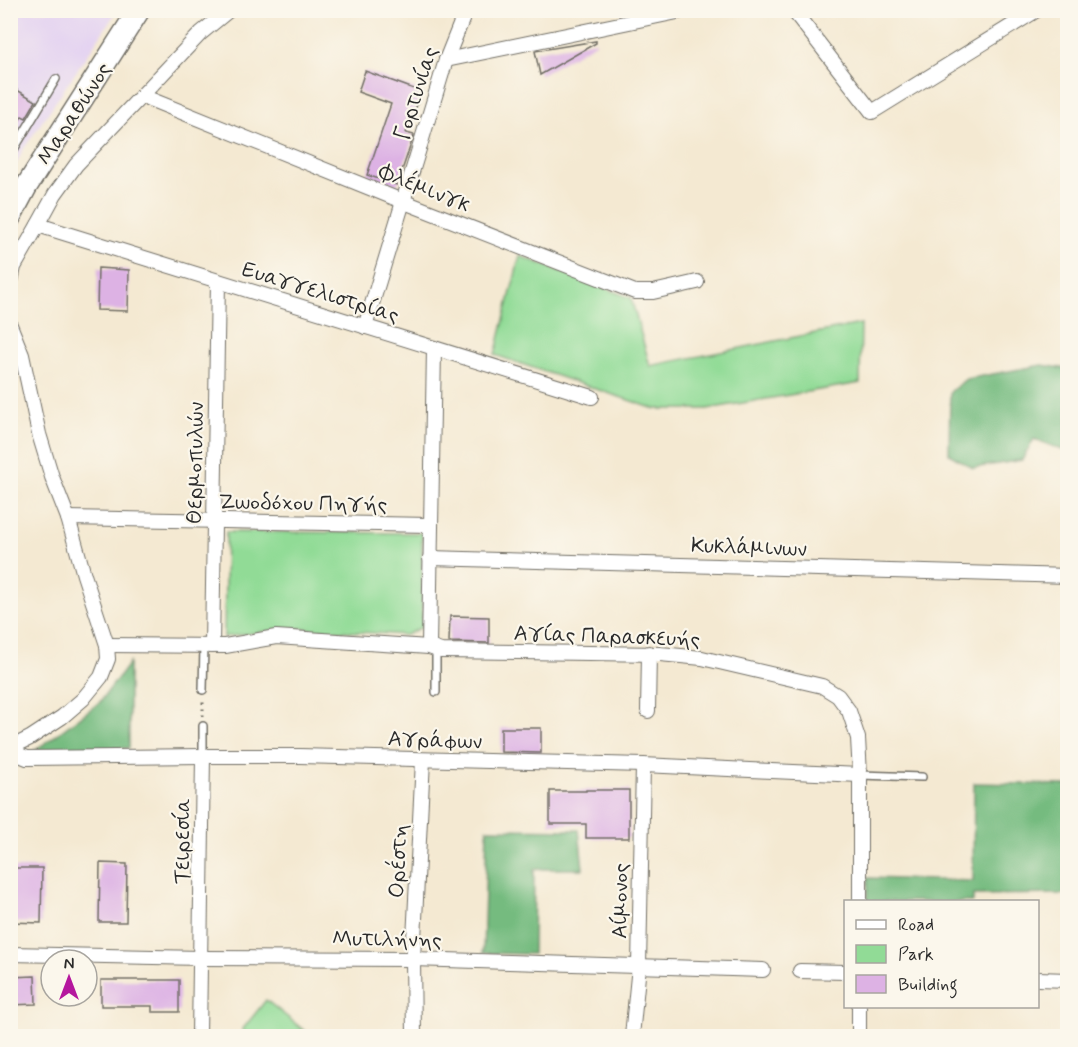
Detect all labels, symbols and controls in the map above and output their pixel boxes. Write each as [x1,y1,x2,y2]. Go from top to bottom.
street label: Γορτυνίας [389,43,445,144]
street label: Μαραθώνος [31,57,118,171]
street label: Φλέμινγκ [374,157,474,220]
street label: Ευαγγελιστρίας [238,256,402,330]
street label: Θερμοπυλών [181,401,211,525]
street label: Ζωοδόχου Πηγής [218,489,387,519]
street label: Κυκλάμινων [690,532,808,564]
street label: Αγίας Παρασκευής [513,620,701,654]
street label: Αγράφων [387,725,483,757]
street label: Τειρεσία [169,798,197,884]
street label: Ορέστη [382,823,415,899]
street label: Αίμονος [606,863,636,939]
legend [844,900,1039,1008]
text: Road [898,913,934,937]
street label: Μυτιλήνης [332,925,442,955]
text: Park [898,943,934,967]
north arrow [39,948,99,1008]
text: N [64,954,74,975]
text: Building [898,973,958,999]

